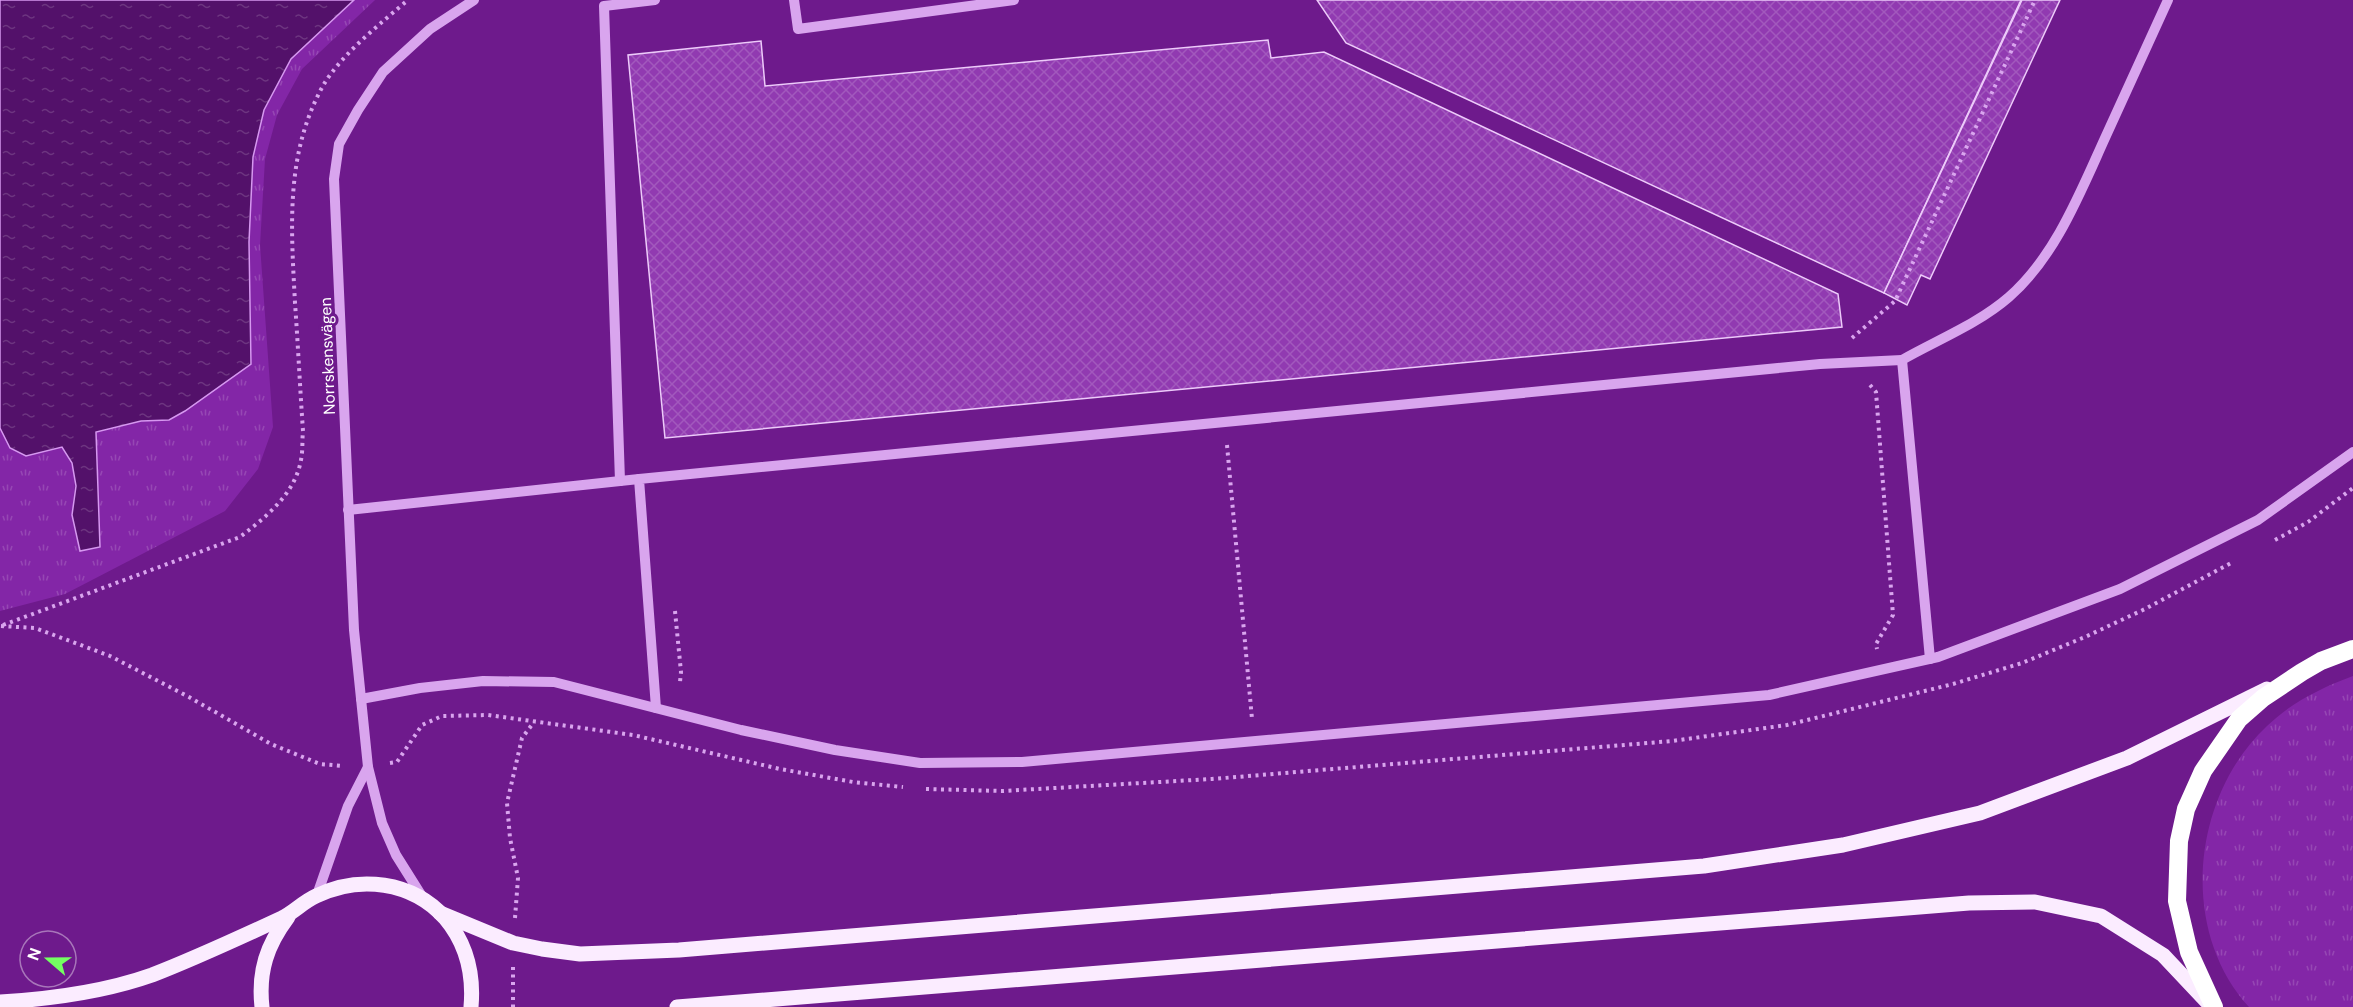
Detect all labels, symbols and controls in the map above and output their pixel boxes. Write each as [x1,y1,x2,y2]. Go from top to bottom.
street label: Norrskensvägen [315,297,340,415]
north arrow [18,929,78,989]
text: N [23,945,46,963]

